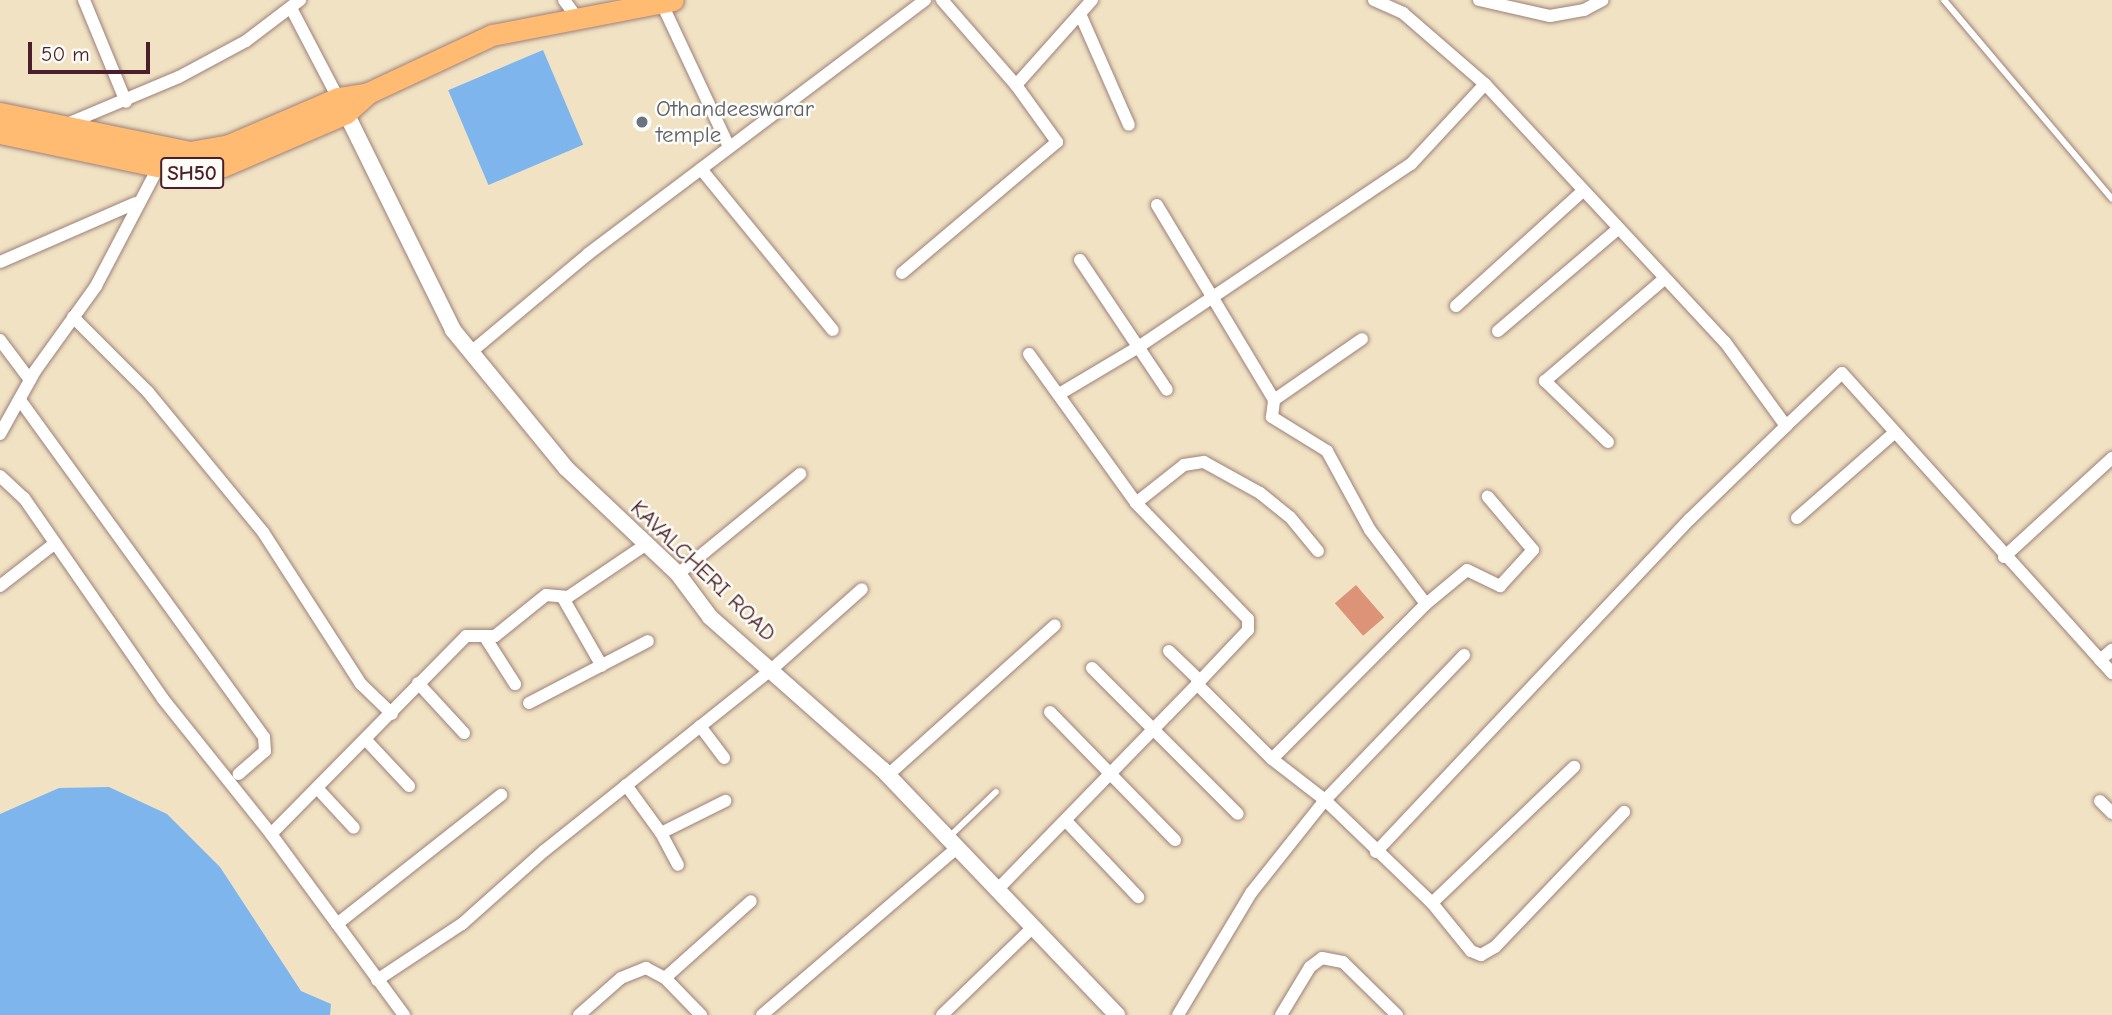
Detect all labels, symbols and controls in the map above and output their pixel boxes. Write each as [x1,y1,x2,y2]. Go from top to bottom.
scale bar [32,28,154,72]
text: 50 m [41,42,90,66]
place label: Othandeeswarar temple [656,95,814,149]
marker: Othandeeswarar temple [634,114,650,130]
road number: SH50 [159,156,225,190]
street label: KAVALCHERI ROAD [624,495,782,647]

